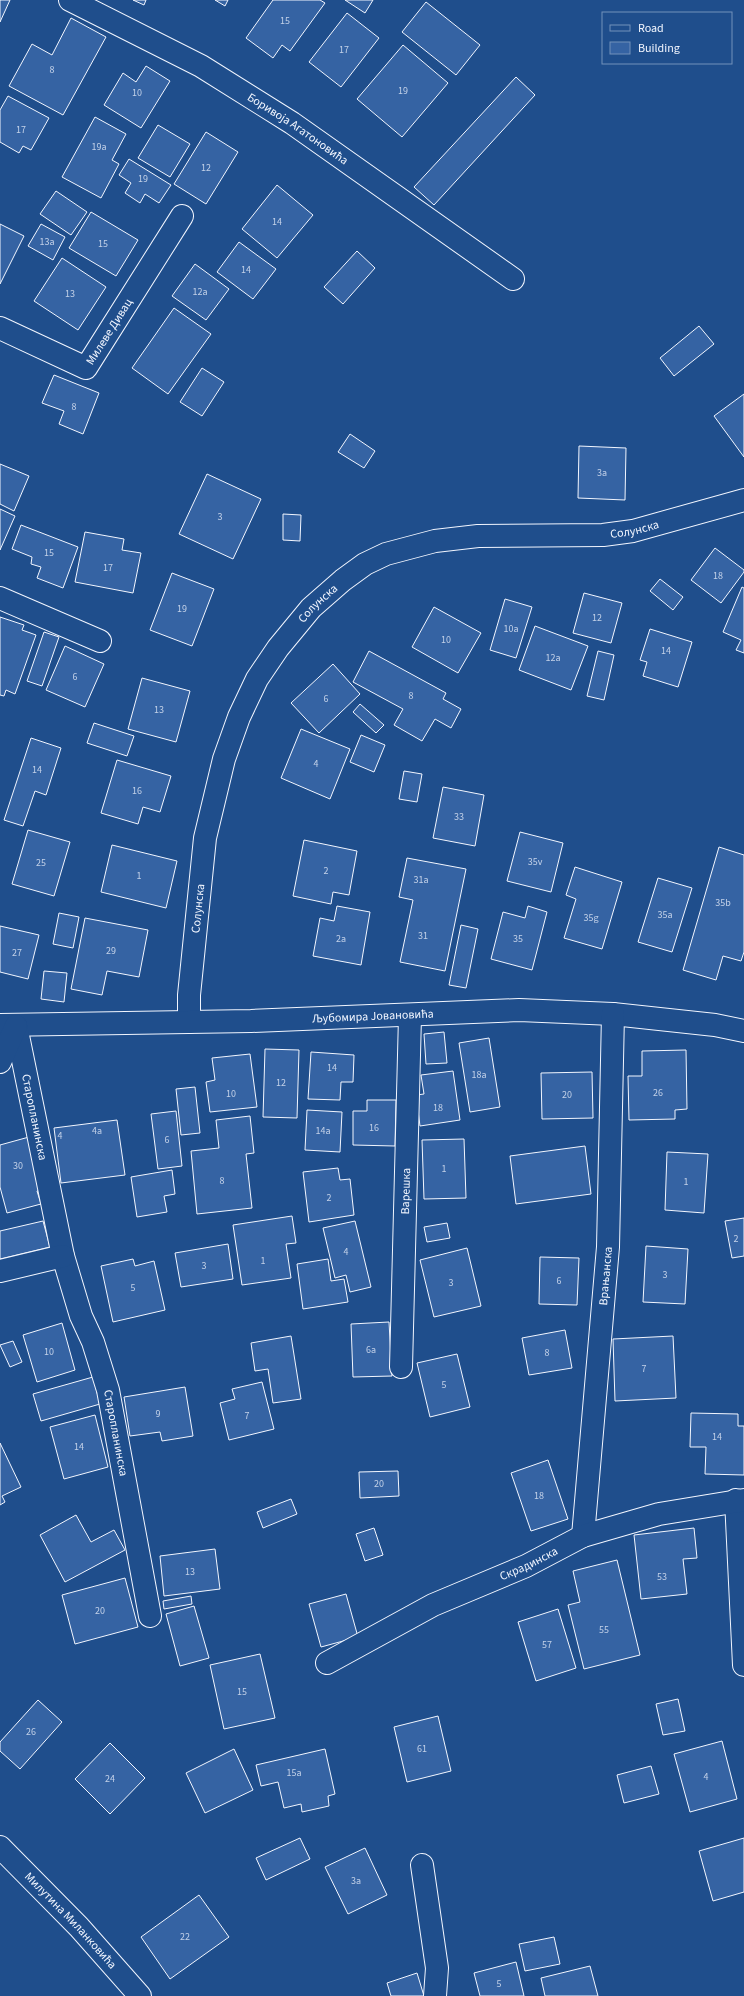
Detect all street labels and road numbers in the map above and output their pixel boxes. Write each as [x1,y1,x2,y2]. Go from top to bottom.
street label: Боривоја Агатоновића [244,89,352,169]
street label: Милеве Дивац [82,295,137,368]
street label: Солунска [609,516,661,542]
street label: Солунска [294,580,341,626]
street label: Солунска [187,883,209,934]
street label: Љубомира Јовановића [312,1005,434,1027]
street label: Старопланинска [18,1072,52,1162]
street label: Варешка [396,1168,415,1215]
street label: Врањанска [594,1246,617,1306]
street label: Старопланинска [100,1388,132,1478]
street label: Скрадинска [497,1542,561,1585]
street label: Милутина Миланковића [21,1868,121,1973]

